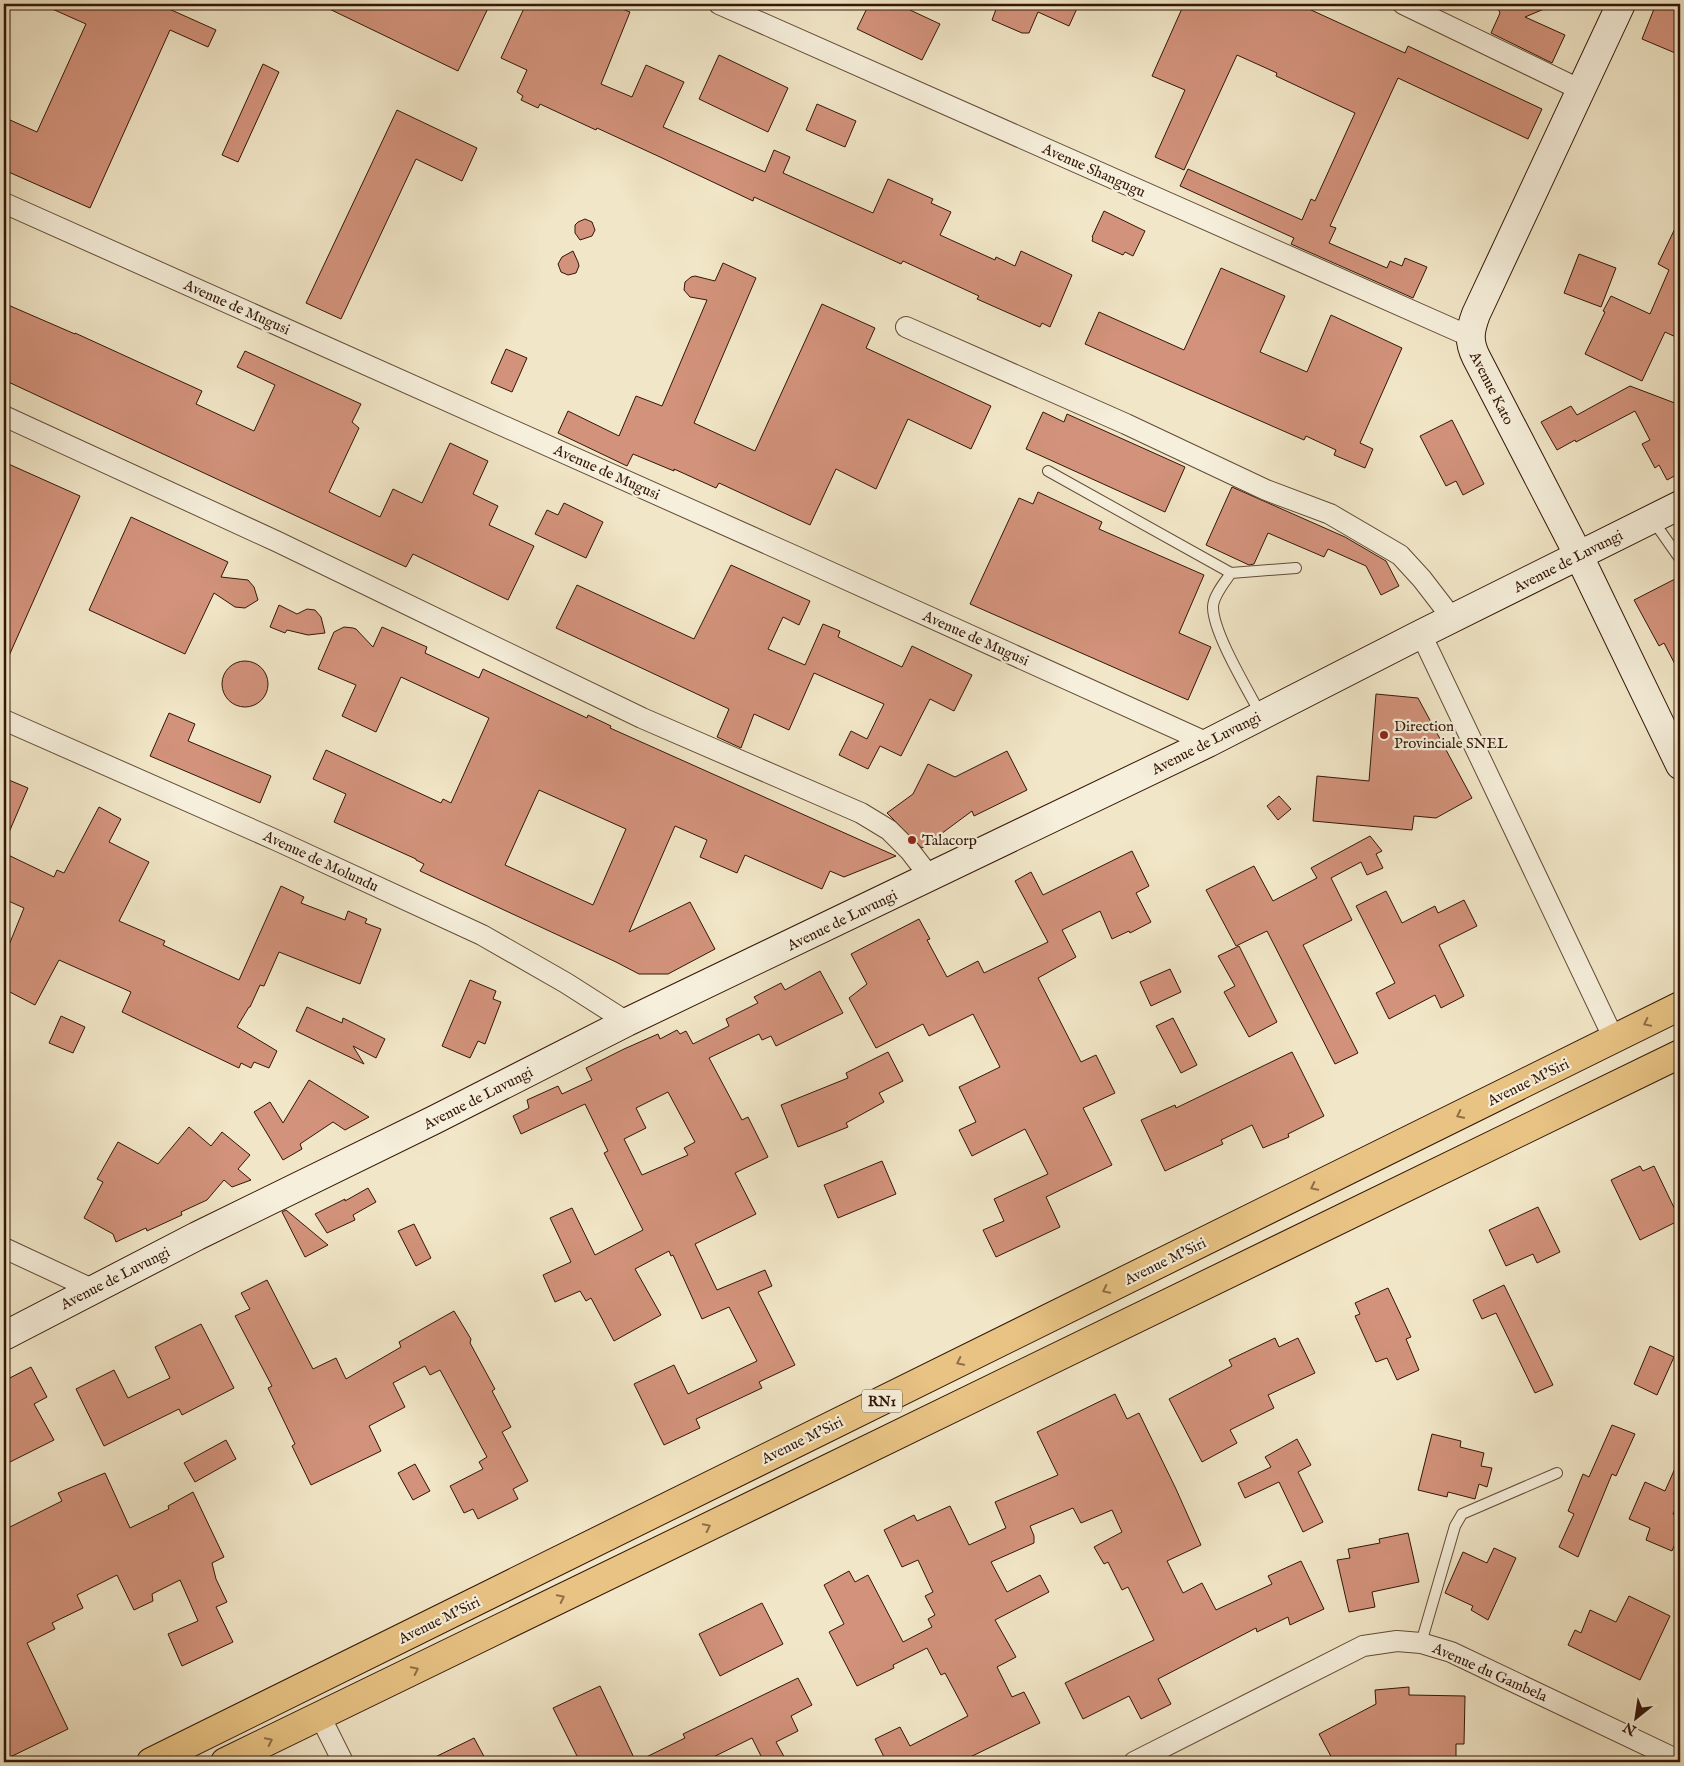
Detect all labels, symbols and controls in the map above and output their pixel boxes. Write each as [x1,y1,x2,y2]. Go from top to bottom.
street label: Avenue Shangugu [1038,139,1149,202]
street label: Avenue de Mugusi [180,275,293,339]
street label: Avenue Kato [1465,348,1518,428]
street label: Avenue de Mugusi [550,440,663,504]
street label: Avenue de Luvungi [1509,526,1626,598]
street label: Avenue de Mugusi [919,606,1032,670]
street label: Avenue de Luvungi [1147,708,1264,780]
place label: Direction Provinciale SNEL [1394,717,1508,753]
marker: Direction Provinciale SNEL [1378,729,1390,741]
street label: Avenue de Molundu [259,826,382,897]
place label: Talacorp [922,831,977,850]
marker: Talacorp [906,834,918,846]
street label: Avenue de Luvungi [783,886,900,956]
one-way arrow [1643,1017,1652,1027]
street label: Avenue M'Siri [1483,1055,1572,1111]
street label: Avenue de Luvungi [419,1063,536,1135]
one-way arrow [1456,1109,1465,1119]
one-way arrow [1311,1181,1320,1191]
street label: Avenue M'Siri [1120,1234,1209,1290]
street label: Avenue de Luvungi [56,1243,173,1315]
one-way arrow [1102,1284,1111,1294]
one-way arrow [957,1356,966,1366]
road number: RN1 [862,1390,902,1412]
street label: Avenue M'Siri [757,1413,846,1469]
one-way arrow [702,1523,711,1533]
street label: Avenue M'Siri [394,1593,483,1649]
one-way arrow [556,1594,565,1605]
street label: Avenue du Gambela [1429,1638,1551,1706]
one-way arrow [410,1665,419,1676]
north arrow [1612,1694,1662,1744]
text: N [1620,1718,1641,1740]
one-way arrow [264,1737,273,1747]

